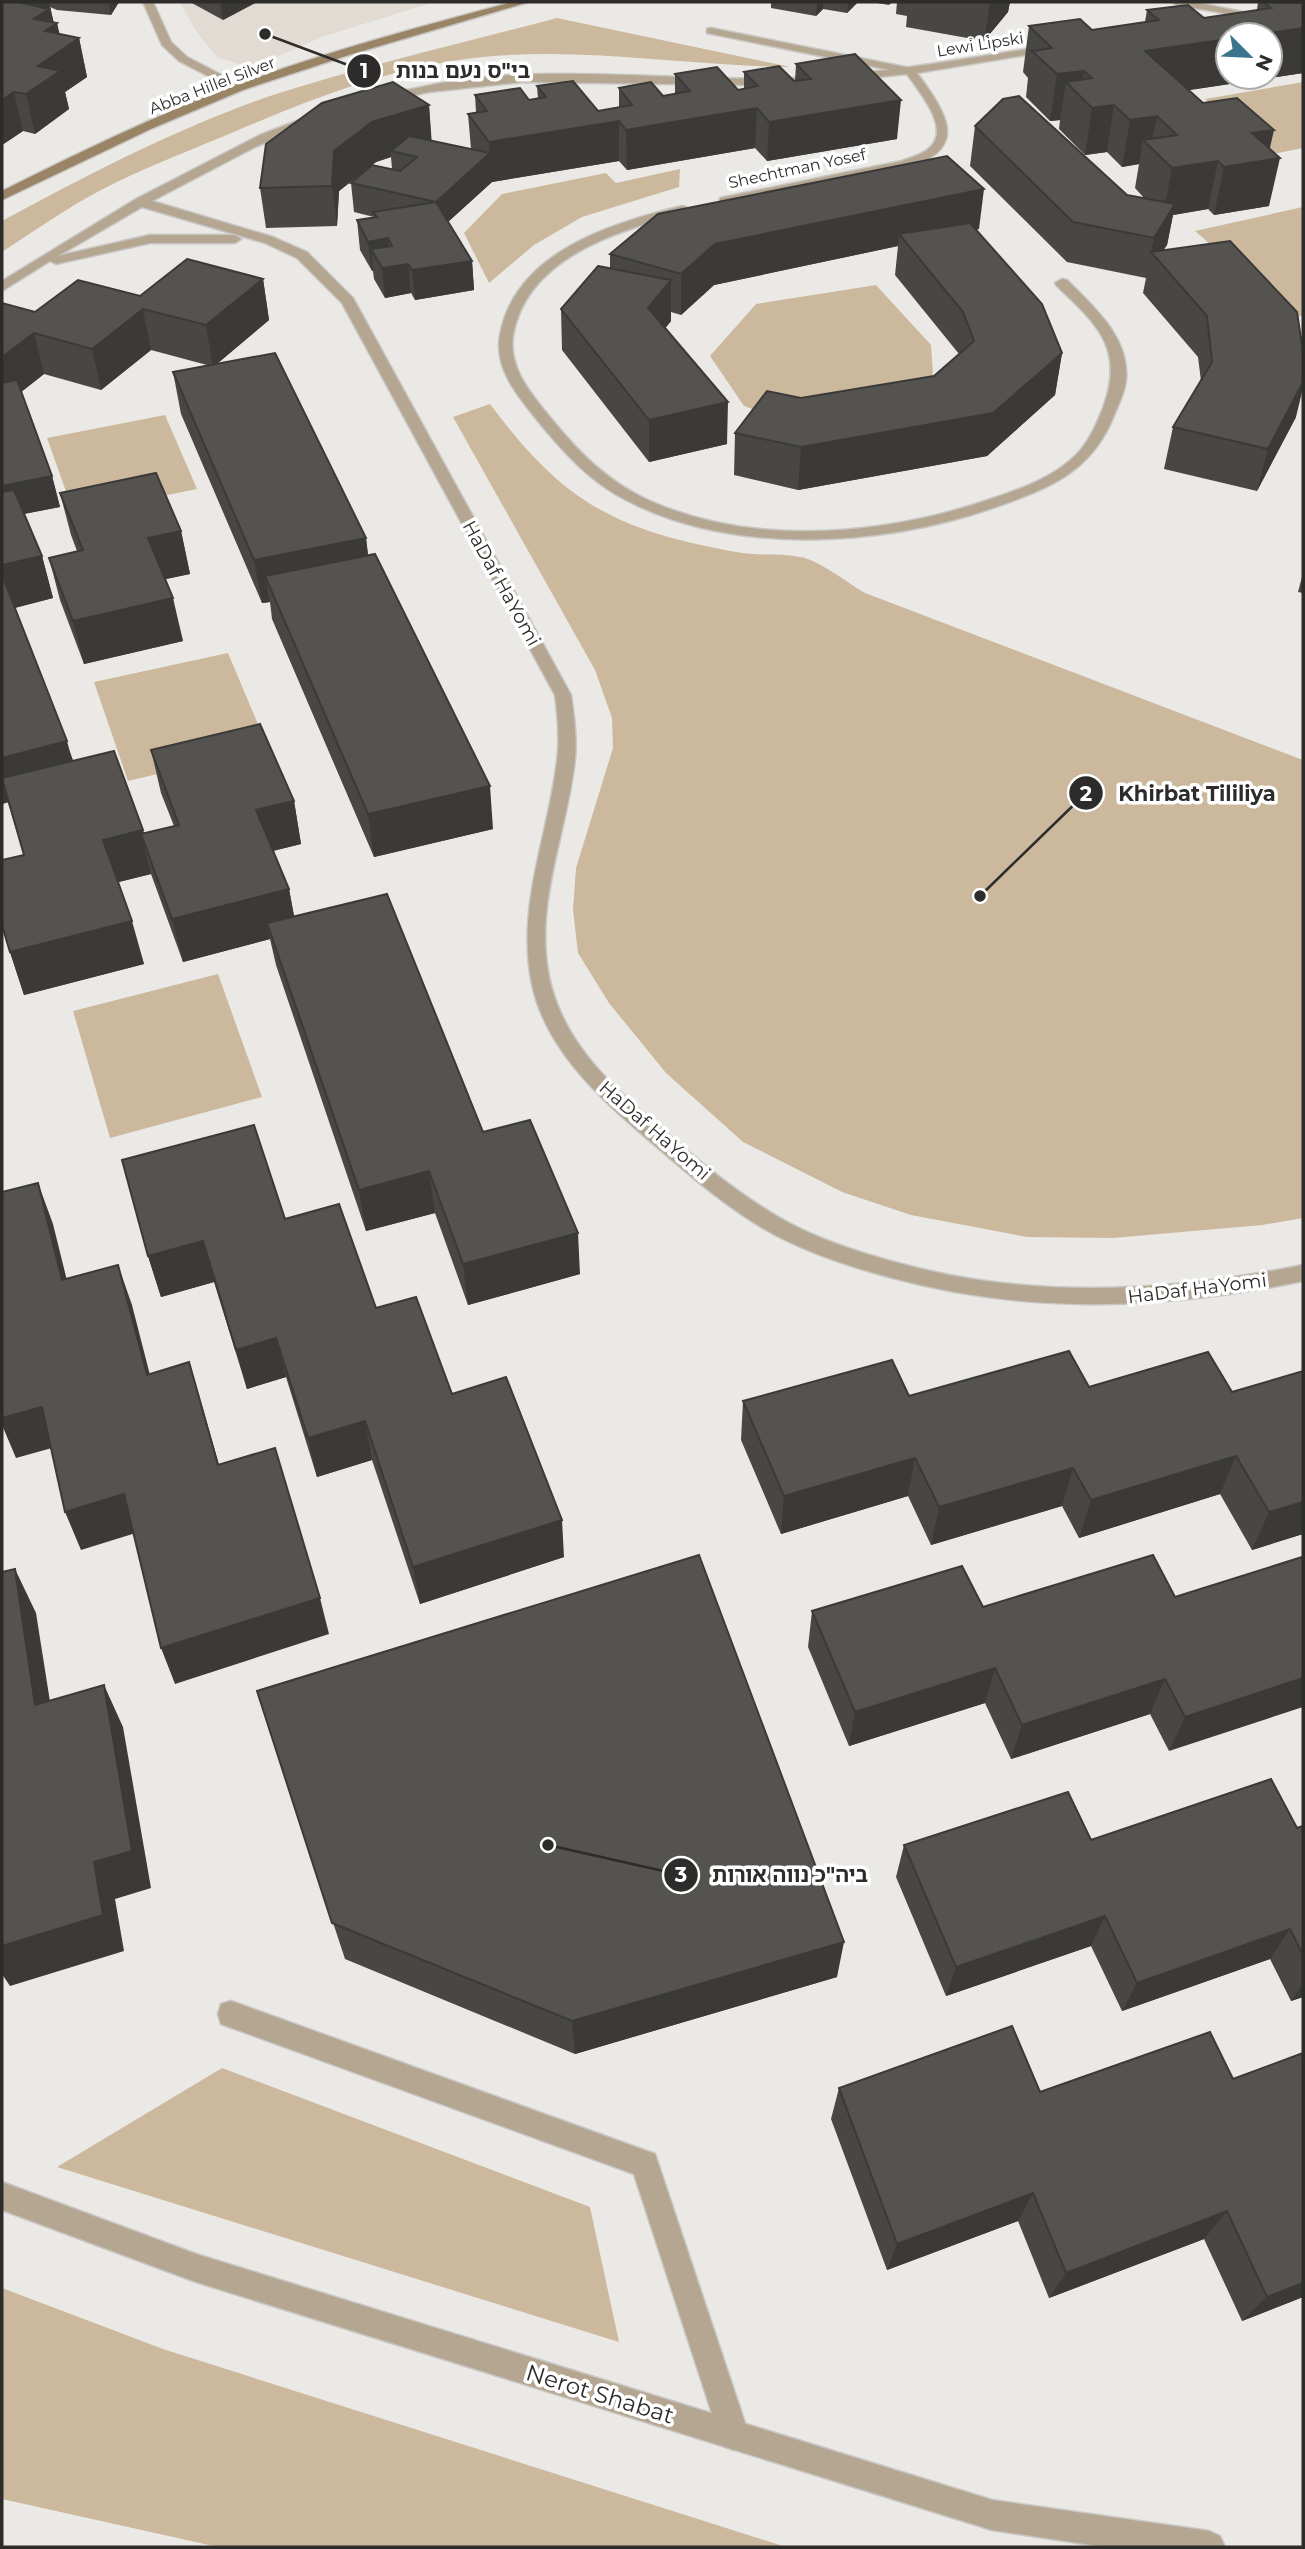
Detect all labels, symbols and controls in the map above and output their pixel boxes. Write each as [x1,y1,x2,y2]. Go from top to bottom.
north arrow [1214,21,1284,91]
street label: Lewi Lipski [935,28,1025,61]
callout: בי"ס נעם בנות [346,50,544,92]
text: N [1250,51,1278,74]
street label: Abba Hillel Silver [146,53,278,118]
text: 1 [360,58,368,83]
text: בי"ס נעם בנות [396,58,530,83]
street label: Shechtman Yosef [727,145,868,192]
street label: HaDaf HaYomi [458,517,545,650]
callout: Khirbat Tililiya [1069,772,1289,814]
text: 2 [1080,781,1092,806]
text: Khirbat Tililiya [1118,781,1276,806]
street label: HaDaf HaYomi [594,1076,715,1185]
street label: HaDaf HaYomi [1126,1269,1268,1308]
callout: ביה"כ נווה אורות [663,1854,882,1896]
text: 3 [674,1862,687,1887]
text: ביה"כ נווה אורות [712,1862,868,1887]
street label: Nerot Shabat [523,2358,677,2430]

